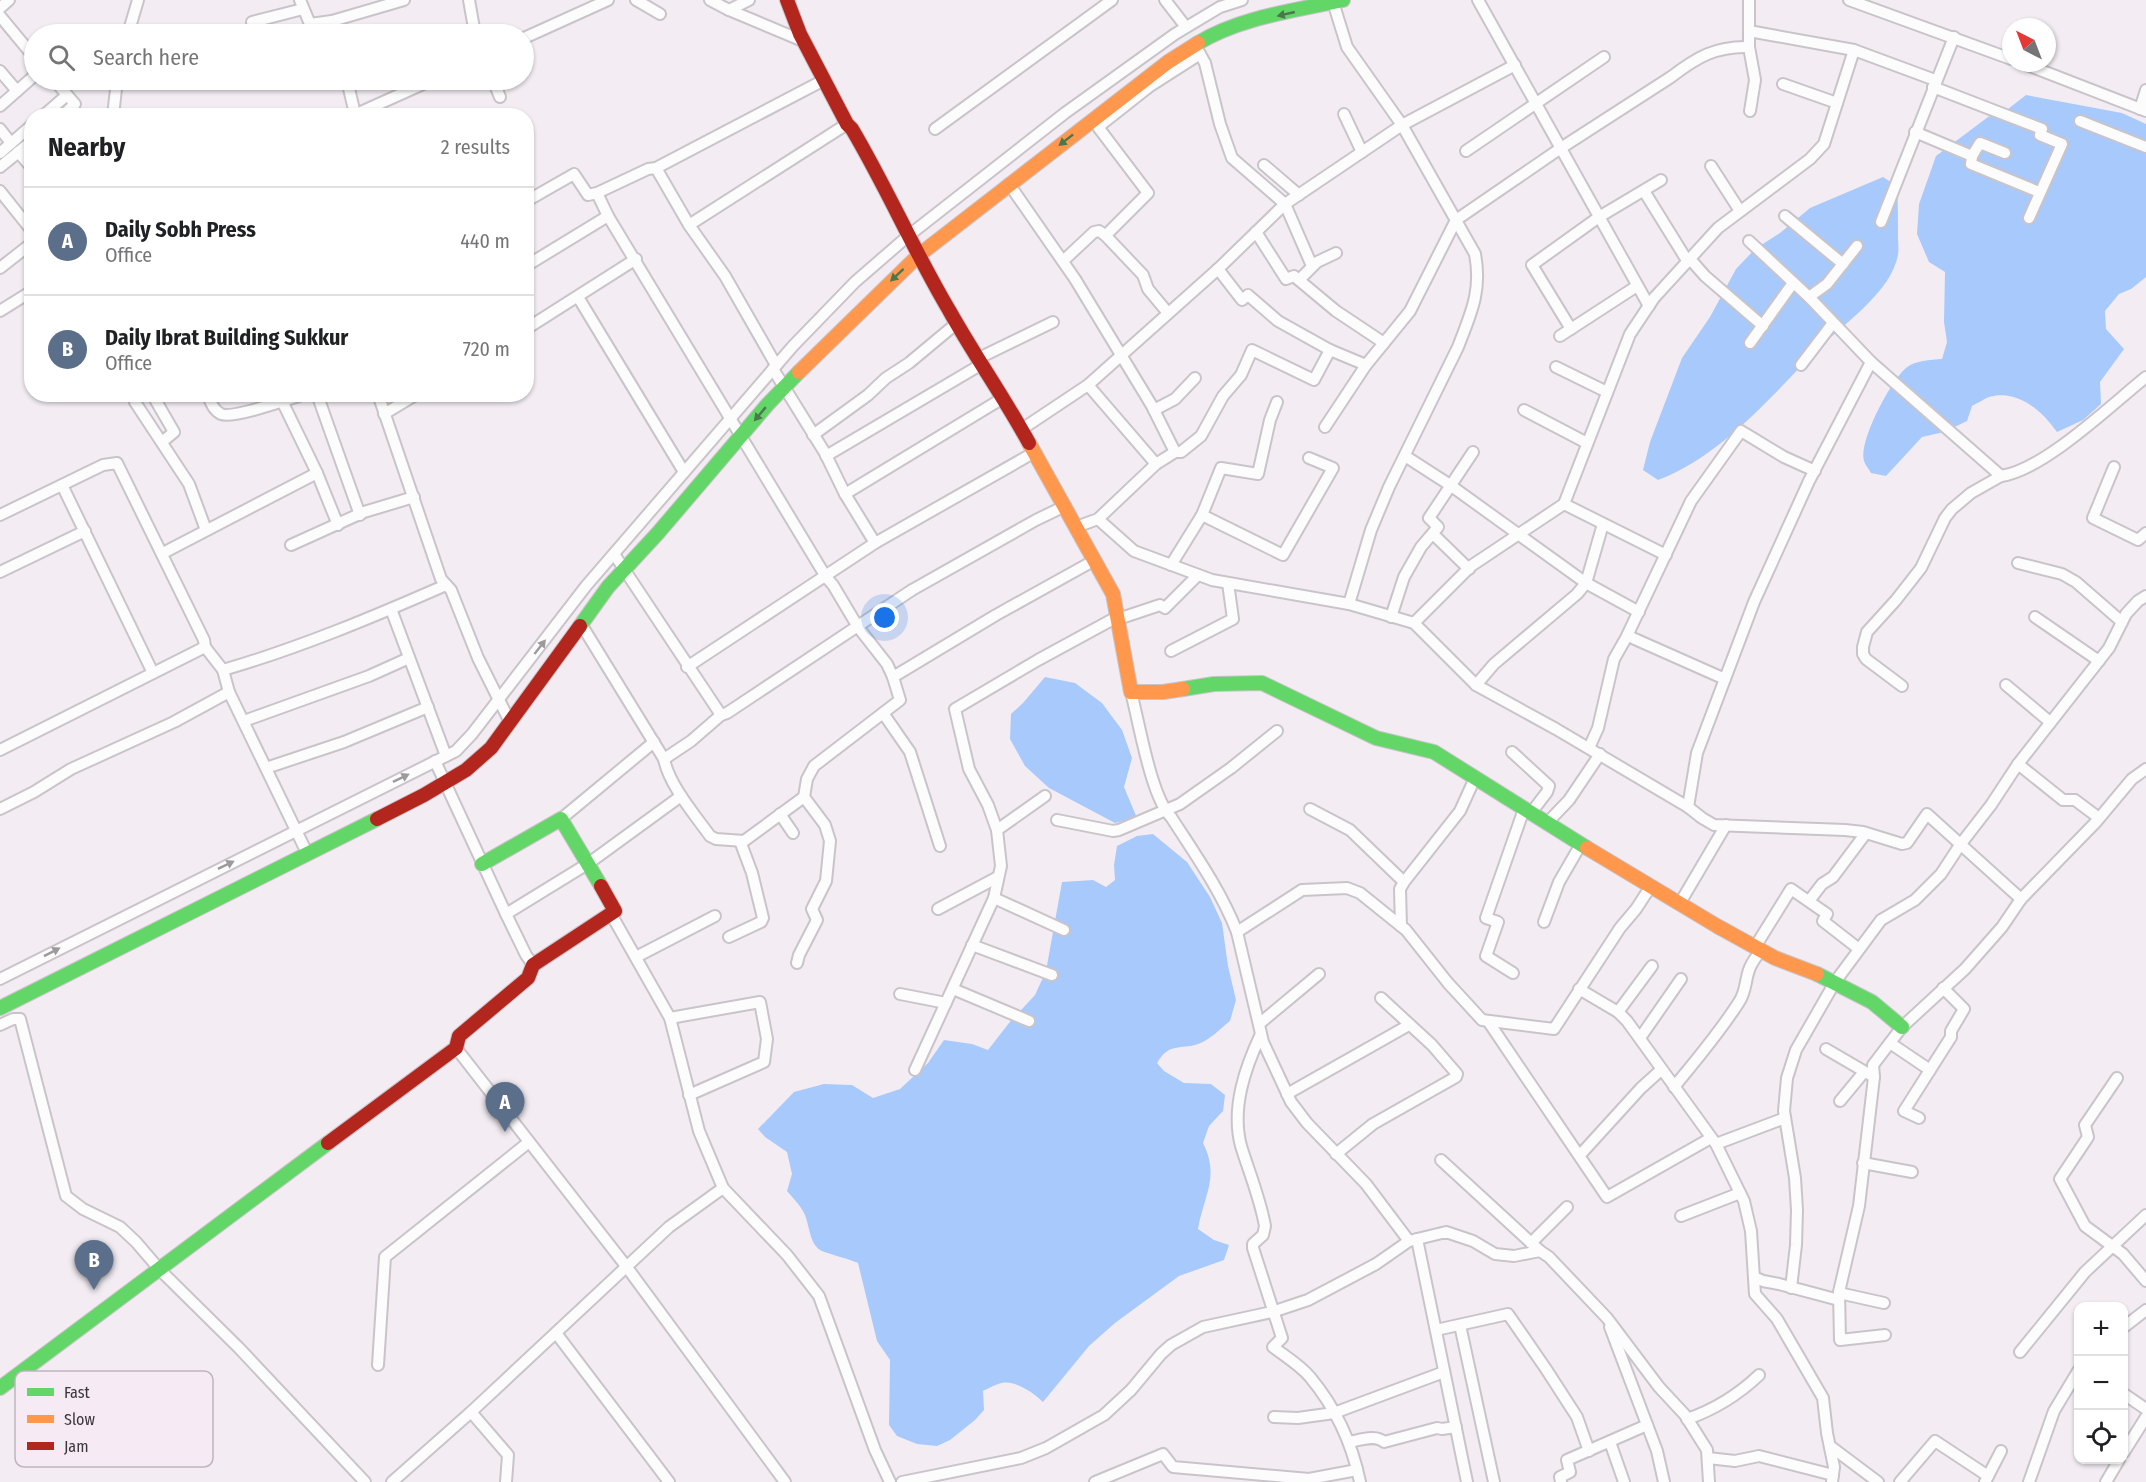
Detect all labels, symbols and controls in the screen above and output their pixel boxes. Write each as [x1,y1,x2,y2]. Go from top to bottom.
one-way arrow [1277,9,1296,19]
north arrow [2002,18,2056,72]
search box [24,24,534,90]
icon: search [45,41,78,74]
text: Search here [93,44,199,71]
text: Nearby [48,132,125,163]
one-way arrow [1058,134,1073,146]
text: 2 results [441,135,510,159]
text: Daily Sobh Press [105,216,256,243]
text: A [62,229,73,253]
text: 440 m [460,229,510,253]
text: Office [105,243,152,267]
one-way arrow [890,268,905,282]
text: Daily Ibrat Building Sukkur [105,324,348,351]
text: B [62,337,73,361]
text: 720 m [463,337,510,361]
text: Office [105,351,152,375]
one-way arrow [754,406,767,421]
your location [870,603,899,632]
one-way arrow [533,639,545,654]
one-way arrow [393,773,410,783]
one-way arrow [218,860,235,870]
one-way arrow [44,948,61,957]
pin: A [486,1082,524,1132]
pin: B [74,1240,113,1290]
map controls [2074,1302,2128,1464]
button: + [2074,1302,2128,1356]
button: − [2074,1356,2128,1410]
legend [15,1371,213,1467]
text: Fast [64,1383,91,1402]
text: Slow [64,1410,95,1429]
button: locate [2074,1410,2128,1464]
text: Jam [64,1437,89,1456]

